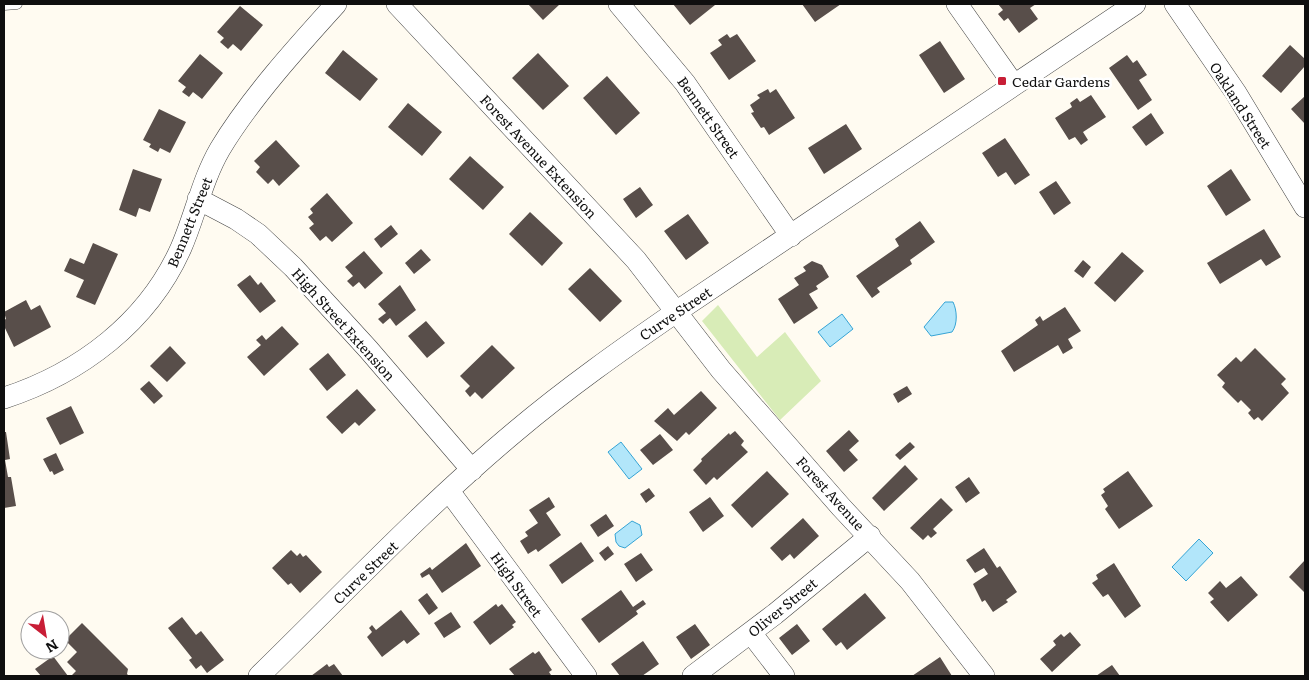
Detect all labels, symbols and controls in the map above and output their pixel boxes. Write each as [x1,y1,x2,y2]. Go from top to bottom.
street label: Oakland Street [1206,58,1277,152]
place label: Cedar Gardens [1012,71,1110,91]
street label: Bennett Street [673,72,745,162]
marker: Cedar Gardens [996,75,1008,87]
street label: Forest Avenue Extension [476,90,602,222]
street label: Bennett Street [162,173,216,270]
street label: High Street Extension [288,263,400,385]
street label: Curve Street [635,281,715,345]
street label: Forest Avenue [792,452,870,534]
street label: Curve Street [328,536,402,608]
street label: High Street [487,547,548,621]
street label: Oliver Street [743,573,821,641]
north arrow [20,610,70,660]
text: N [42,635,62,659]

